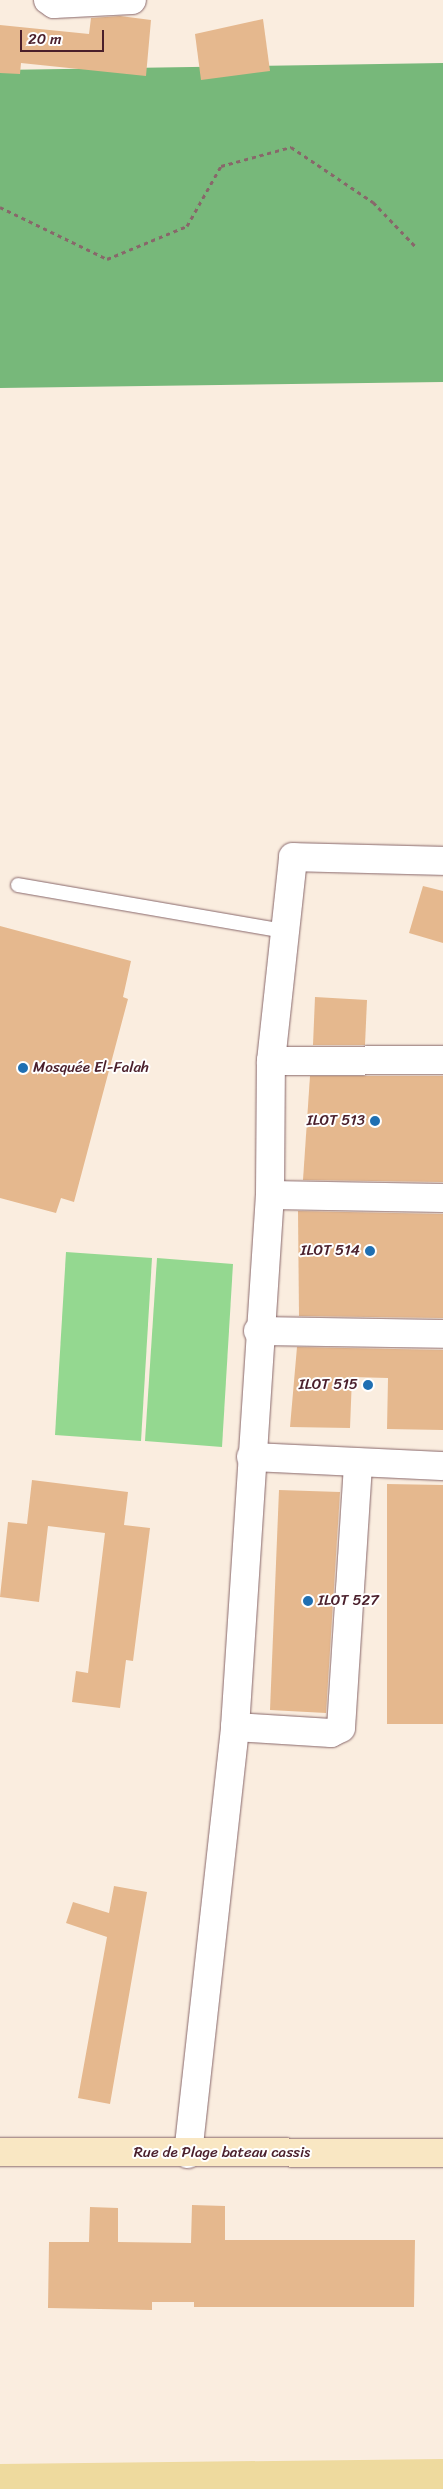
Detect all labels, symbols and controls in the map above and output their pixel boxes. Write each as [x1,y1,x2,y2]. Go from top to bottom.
scale bar [22,20,106,52]
text: 20 m [28,26,62,52]
place label: Mosquée El-Falah [33,1059,149,1077]
marker: Mosquée El-Falah [17,1062,29,1074]
place label: ILOT 513 [307,1112,365,1130]
marker: ILOT 513 [369,1115,381,1127]
place label: ILOT 514 [301,1242,360,1260]
marker: ILOT 514 [364,1245,376,1257]
place label: ILOT 515 [299,1376,358,1394]
marker: ILOT 515 [362,1379,374,1391]
place label: ILOT 527 [318,1592,379,1610]
marker: ILOT 527 [302,1595,314,1607]
street label: Rue de Plage bateau cassis [134,2144,310,2162]

